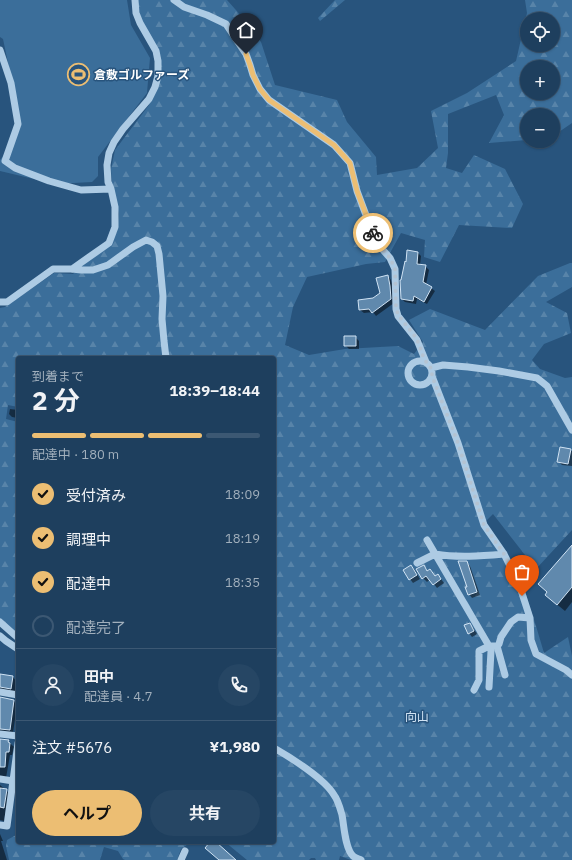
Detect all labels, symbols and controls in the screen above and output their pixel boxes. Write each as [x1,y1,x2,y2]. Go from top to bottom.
map controls [520,12,560,148]
button: locate [520,12,560,52]
pin [229,13,263,54]
icon: home [235,19,257,41]
button: + [520,60,560,100]
sports icon: 倉敷ゴルファーズ [66,62,92,88]
place label: 倉敷ゴルファーズ [94,67,189,82]
button: − [520,108,560,148]
courier [353,213,393,253]
icon: bike [362,222,384,244]
text: 到着まで [32,368,84,385]
text: 18:39–18:44 [169,381,260,400]
text: 2 分 [32,383,80,417]
text: 配達中 · 180 m [32,446,119,463]
icon: check [32,483,54,505]
text: 受付済み [66,486,126,505]
text: 18:09 [225,486,260,503]
icon: check [32,527,54,549]
text: 調理中 [66,530,111,549]
text: 18:19 [225,530,260,547]
pin [505,555,539,596]
icon: bag [511,561,533,583]
icon: check [32,571,54,593]
text: 配達中 [66,574,111,593]
text: 18:35 [225,574,260,591]
text: 配達完了 [66,618,126,637]
button: person [32,664,74,706]
button: phone [218,664,260,706]
text: 田中 [84,667,114,686]
text: 配達員 · 4.7 [84,688,153,705]
park label: 向山 [405,709,429,724]
text: ¥1,980 [210,737,260,756]
text: 注文 #5676 [32,738,112,757]
button: ヘルプ [32,790,142,836]
button: 共有 [150,790,260,836]

